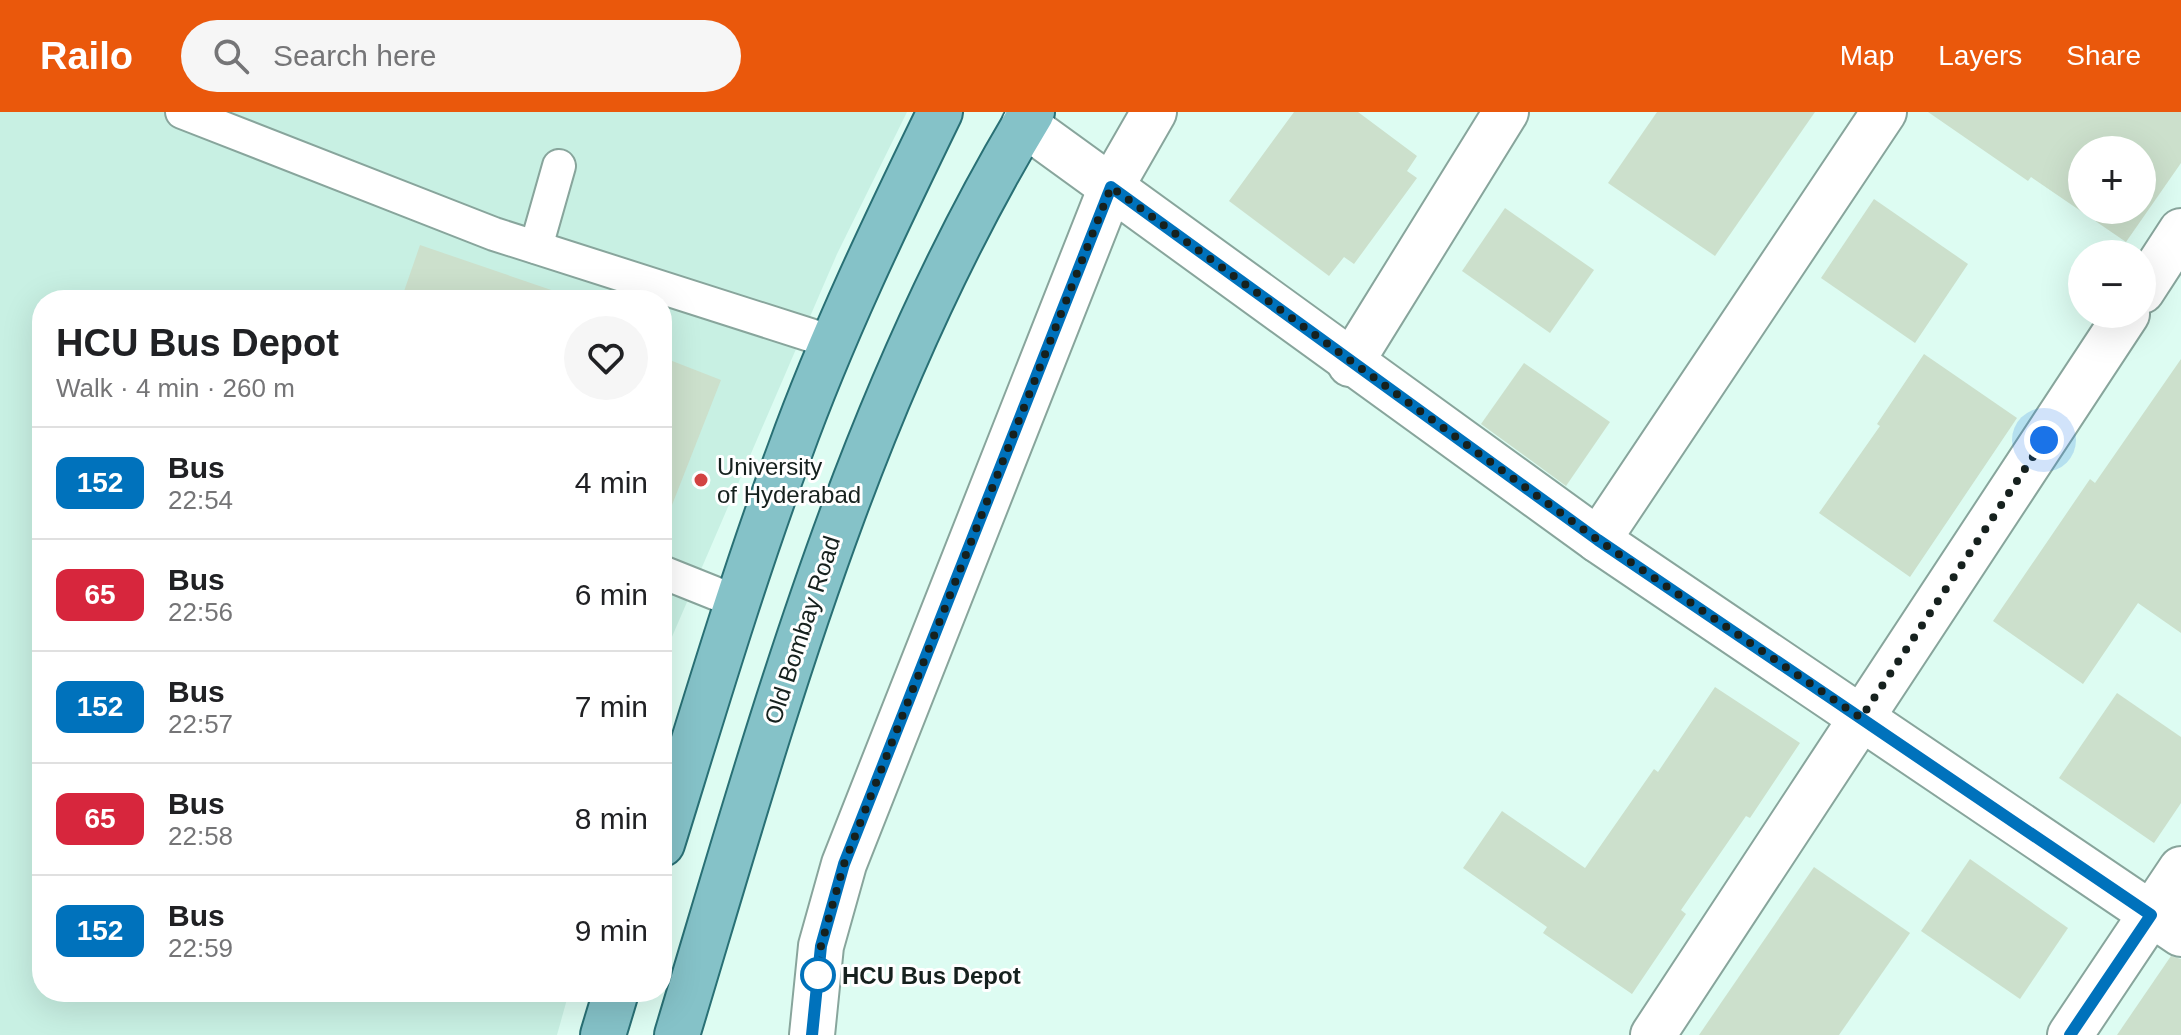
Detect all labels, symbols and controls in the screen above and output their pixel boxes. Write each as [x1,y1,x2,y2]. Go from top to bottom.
search box [181,20,741,92]
icon: search [209,34,253,78]
text: Railo [40,35,133,77]
text: Search here [273,39,436,72]
text: Map [1840,40,1894,71]
text: Layers [1938,40,2022,71]
text: Share [2066,40,2141,71]
map controls [2068,136,2156,328]
button: + [2068,136,2156,224]
button: − [2068,240,2156,328]
button: heart [564,316,648,400]
text: HCU Bus Depot [56,322,339,364]
text: Walk · 4 min · 260 m [56,373,295,403]
your location [2024,420,2064,460]
text: Bus [168,451,225,484]
place label: University of Hyderabad [717,453,861,508]
text: 4 min [575,466,648,499]
text: 152 [77,467,123,498]
marker: University of Hyderabad [692,471,710,489]
text: 22:54 [168,485,233,515]
street label: Old Bombay Road [759,533,845,727]
text: Bus [168,563,225,596]
text: 6 min [575,578,648,611]
text: 65 [84,579,116,610]
text: 22:56 [168,597,233,627]
text: Bus [168,675,225,708]
text: 7 min [575,690,648,723]
text: 152 [77,691,123,722]
text: 22:57 [168,709,233,739]
text: Bus [168,787,225,820]
text: 8 min [575,802,648,835]
text: 65 [84,803,116,834]
text: 22:58 [168,821,233,851]
text: Bus [168,899,225,932]
text: 9 min [575,914,648,947]
text: 152 [77,915,123,946]
text: 22:59 [168,933,233,963]
marker: HCU Bus Depot [801,958,835,992]
place label: HCU Bus Depot [842,962,1021,989]

